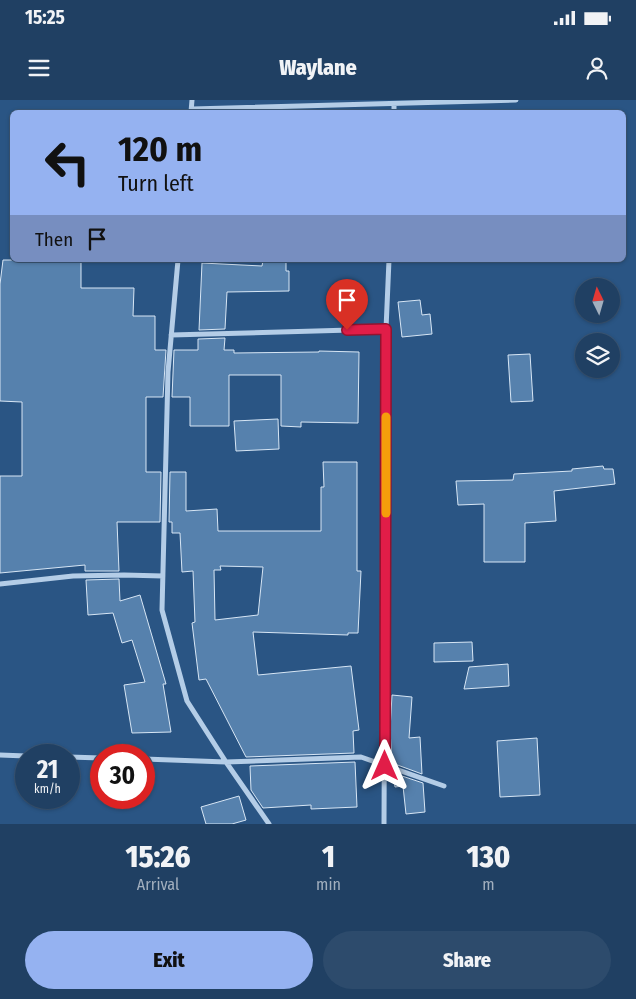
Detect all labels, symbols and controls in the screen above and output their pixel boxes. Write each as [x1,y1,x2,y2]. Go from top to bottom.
text: 15:25 [25,6,65,29]
icon: menu [25,54,53,82]
text: Waylane [279,54,357,81]
icon: person [583,54,611,82]
text: 120 m [118,128,202,170]
icon: left [35,130,100,195]
text: Turn left [118,170,194,197]
icon: arrive [83,225,111,253]
text: Then [35,228,73,251]
north arrow [575,278,620,322]
map controls [575,278,620,378]
pin [326,279,368,330]
icon: arrive [333,286,361,314]
button: layers [575,333,620,378]
position arrow [358,739,410,791]
speed limit sign: 30 [90,744,155,809]
text: 21 [37,755,58,785]
text: km/h [34,782,61,796]
text: 15:26 [126,839,191,875]
text: 1 [322,839,335,875]
text: 130 [466,839,510,875]
text: Arrival [137,875,179,894]
text: min [316,875,341,894]
text: m [482,875,495,894]
button: Exit [25,931,313,989]
button: Share [323,931,611,989]

